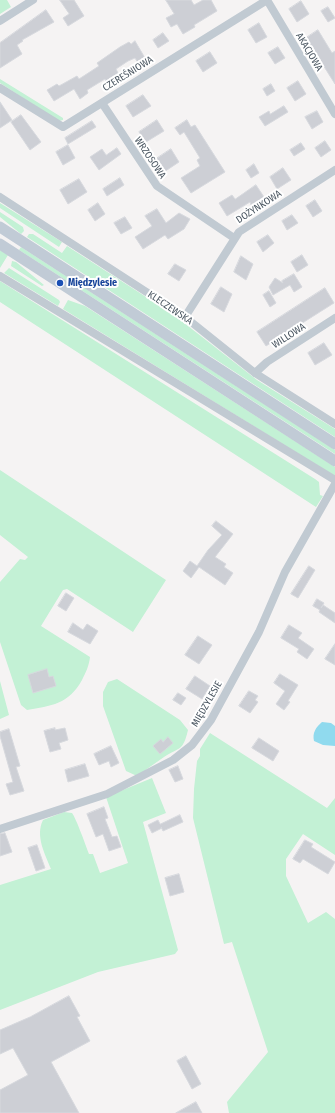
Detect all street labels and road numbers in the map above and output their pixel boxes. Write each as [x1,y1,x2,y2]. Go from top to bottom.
street label: AKACJOWA [293,31,325,73]
street label: CZEREŚNIOWA [101,54,155,94]
street label: WRZOSOWA [132,135,168,181]
street label: DOŻYNKOWA [234,188,284,226]
street label: KLECZEWSKA [145,289,195,327]
street label: WILLOWA [270,321,308,351]
street label: MIĘDZYLESIE [189,679,225,729]

